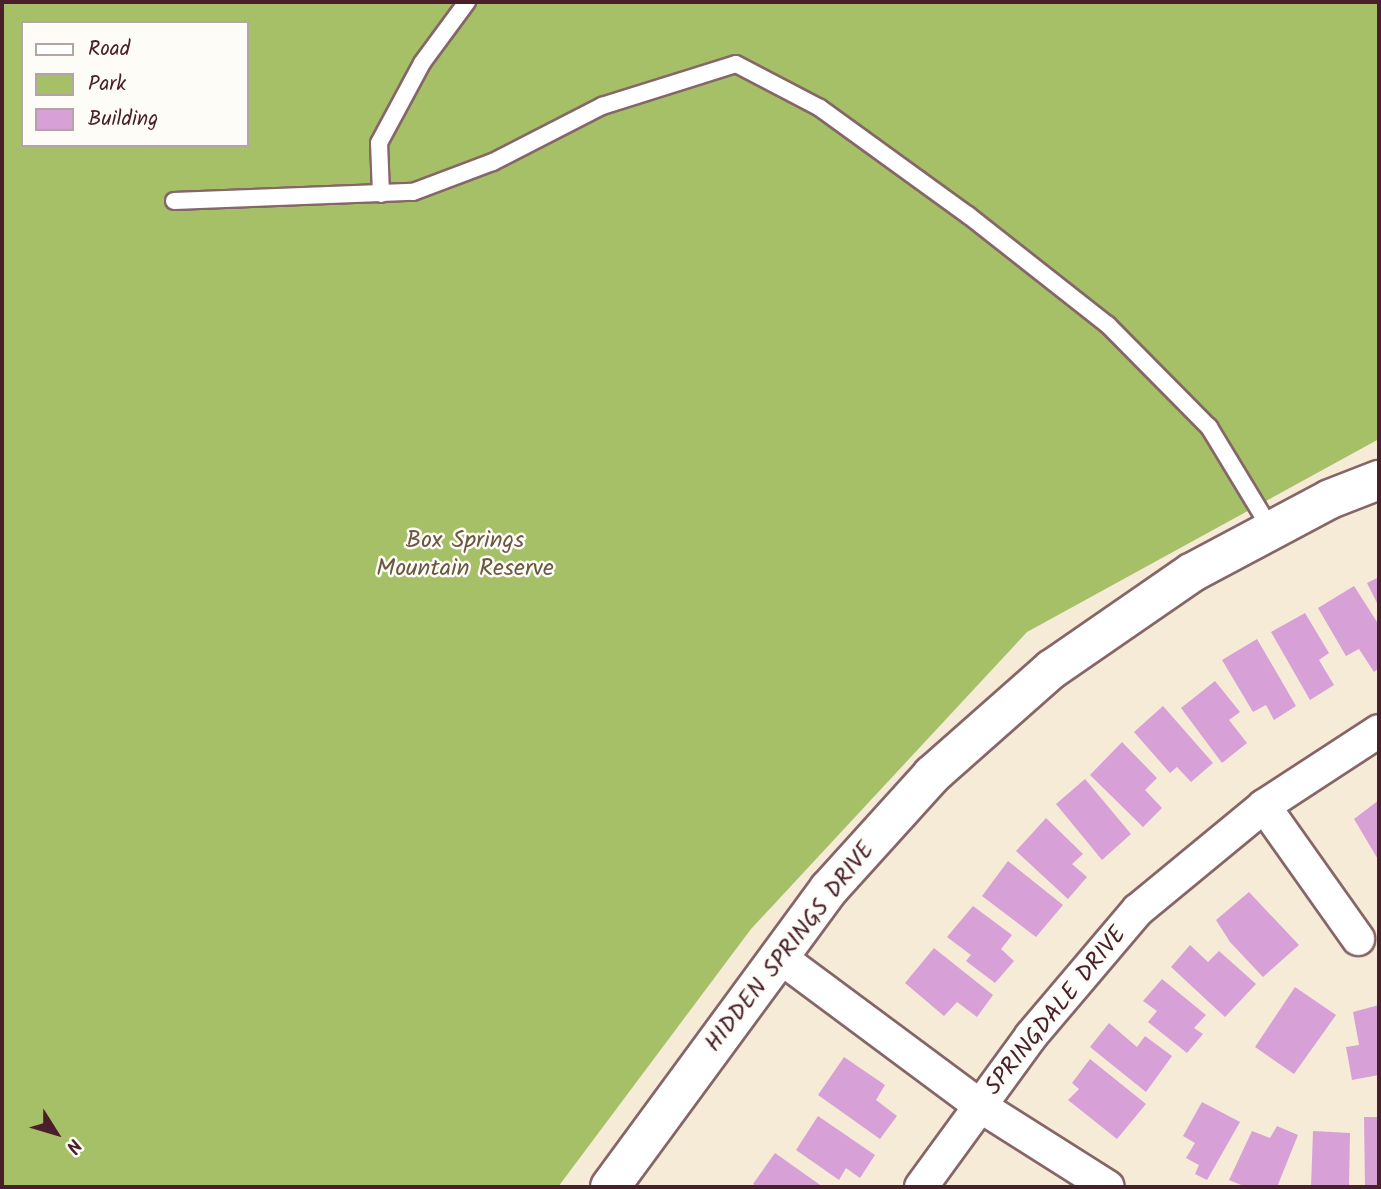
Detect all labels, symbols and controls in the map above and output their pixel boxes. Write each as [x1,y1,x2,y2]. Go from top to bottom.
legend [21,21,248,147]
text: Road [88,33,130,66]
text: Park [88,68,126,101]
text: Building [88,103,158,136]
park label: Box Springs Mountain Reserve [376,527,554,583]
street label: HIDDEN SPRINGS DRIVE [699,836,881,1058]
street label: SPRINGDALE DRIVE [979,921,1133,1101]
north arrow [21,1098,91,1168]
text: N [57,1132,88,1159]

